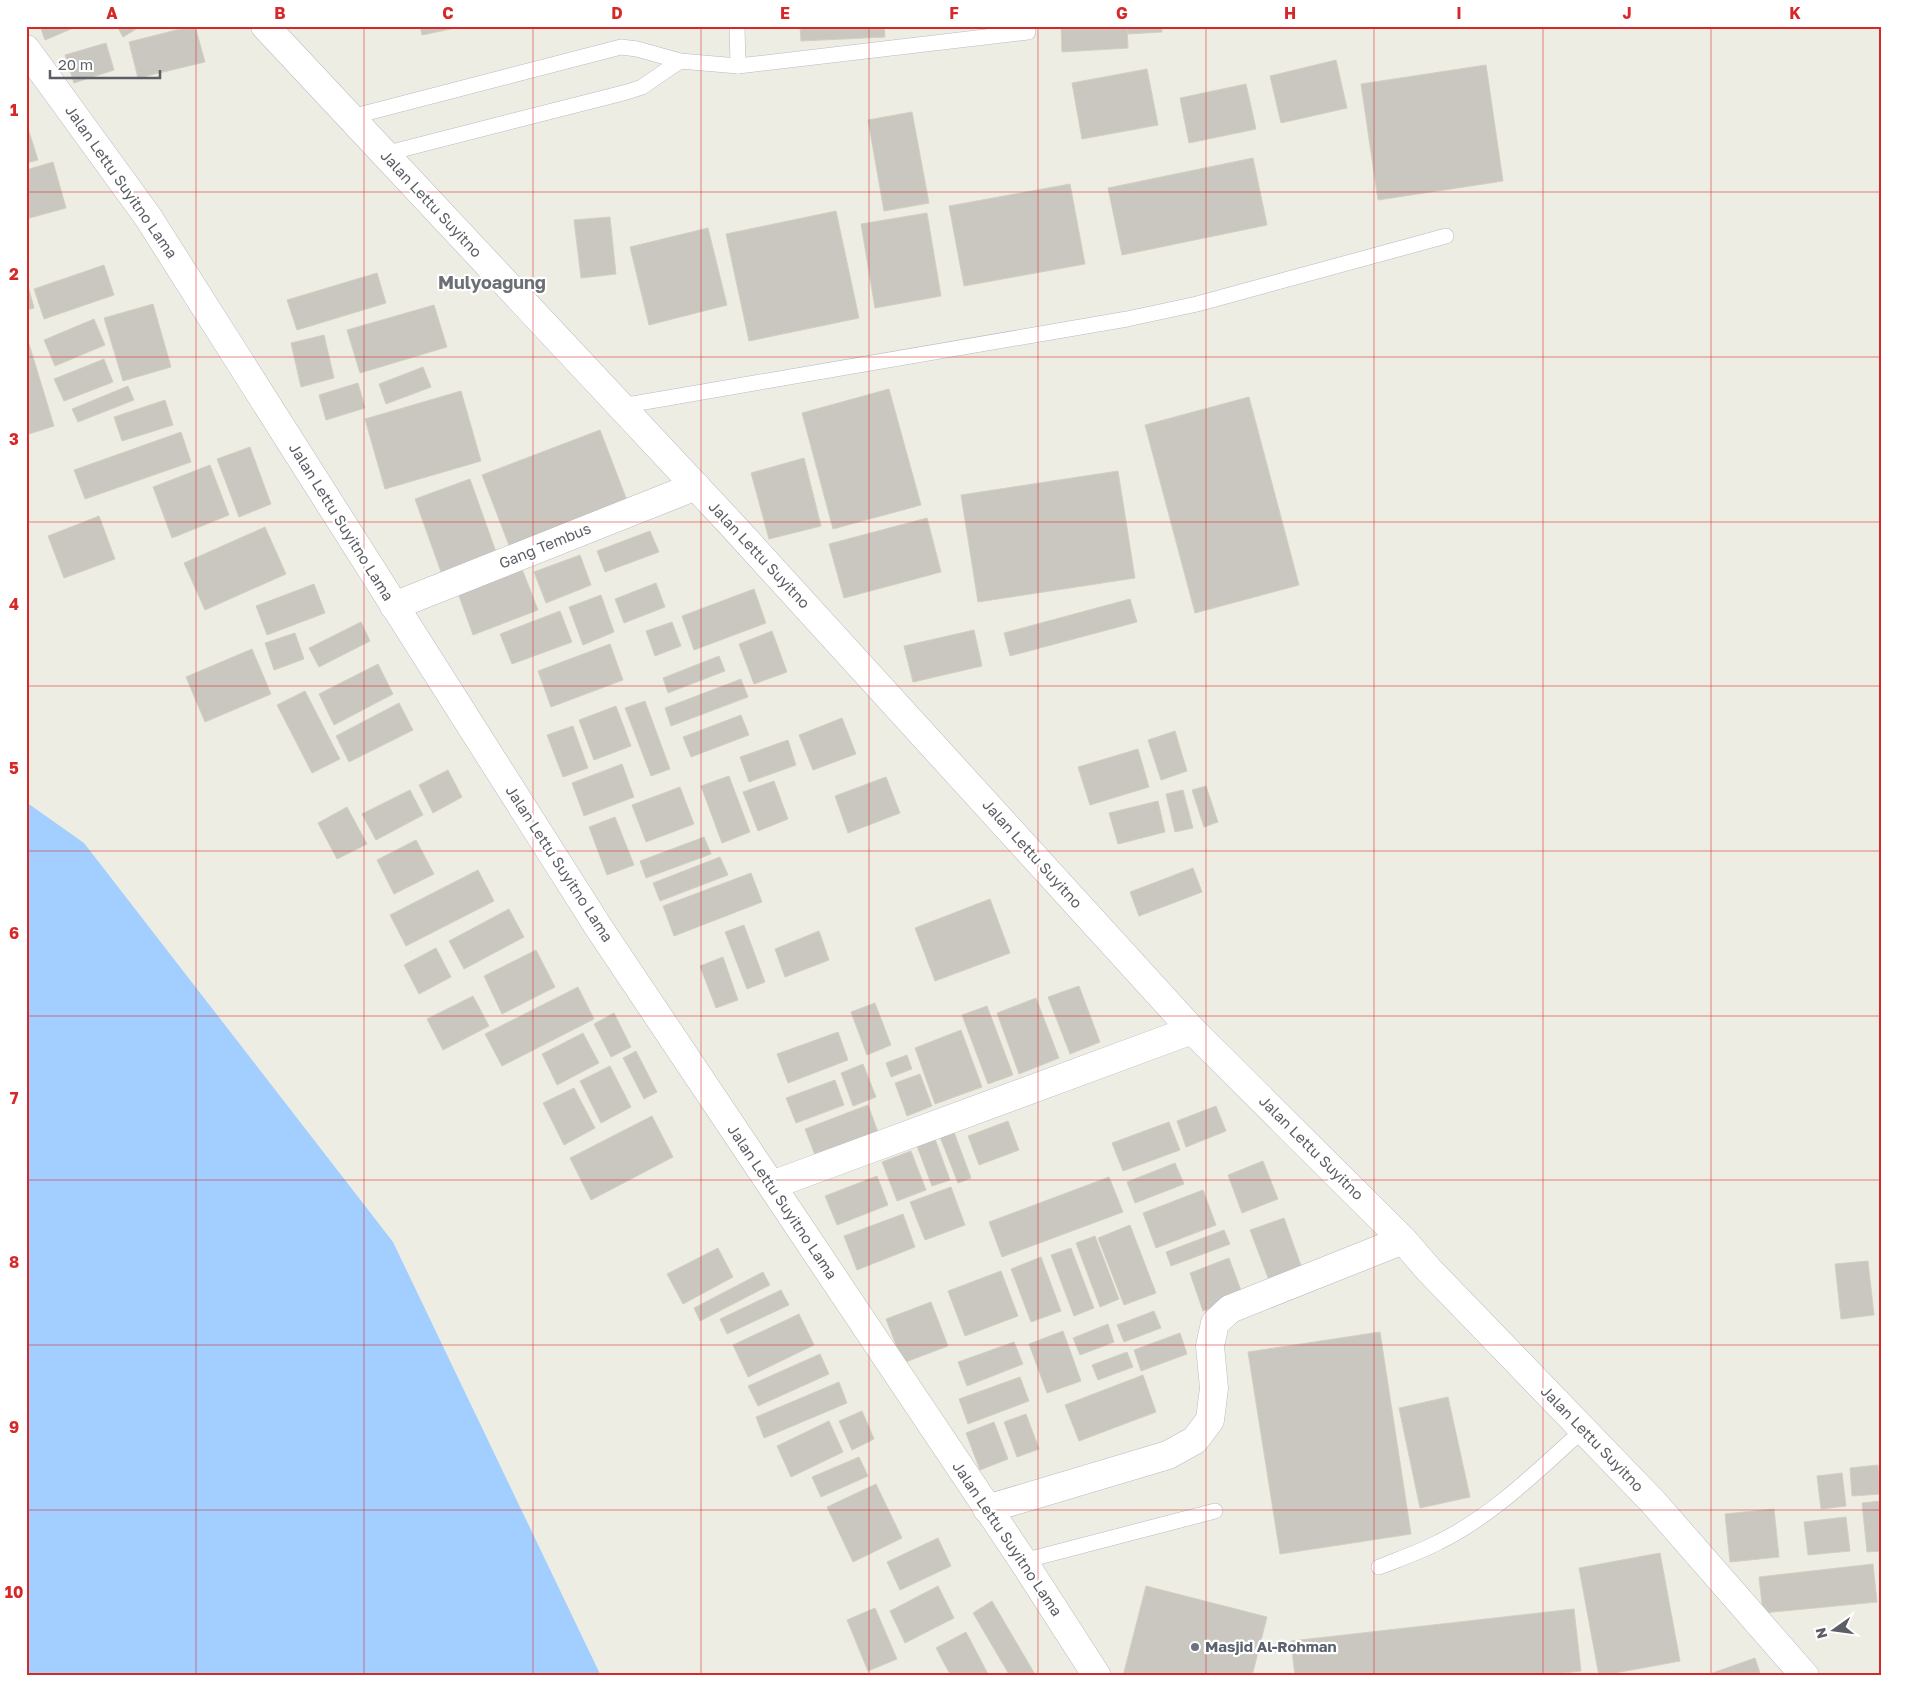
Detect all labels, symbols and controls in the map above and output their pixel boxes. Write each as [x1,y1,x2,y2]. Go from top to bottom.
text: A [106,3,118,23]
text: B [274,3,286,23]
text: C [442,3,454,23]
text: D [611,3,623,23]
text: E [780,3,790,23]
text: F [949,3,959,23]
text: G [1116,3,1128,23]
text: H [1284,3,1296,23]
text: I [1456,3,1462,23]
text: J [1622,3,1632,23]
text: K [1789,3,1801,23]
scale bar [50,48,160,80]
text: 20 m [58,55,93,73]
text: 1 [10,100,18,120]
street label: Jalan Lettu Suyitno Lama [62,101,182,261]
street label: Jalan Lettu Suyitno [377,146,486,261]
text: 2 [9,264,19,284]
district label: Mulyoagung [438,271,546,293]
text: 3 [9,429,19,449]
street label: Jalan Lettu Suyitno Lama [286,439,398,604]
street label: Jalan Lettu Suyitno [705,497,814,612]
street label: Gang Tembus [496,518,593,572]
text: 4 [9,594,19,614]
text: 5 [9,758,19,778]
street label: Jalan Lettu Suyitno Lama [503,782,617,945]
street label: Jalan Lettu Suyitno [979,795,1086,911]
text: 6 [9,923,19,943]
text: 7 [10,1088,19,1108]
street label: Jalan Lettu Suyitno [1256,1091,1368,1203]
street label: Jalan Lettu Suyitno Lama [724,1121,841,1282]
text: 8 [9,1252,19,1272]
street label: Jalan Lettu Suyitno [1538,1382,1648,1495]
text: 9 [9,1417,19,1437]
street label: Jalan Lettu Suyitno Lama [949,1458,1066,1619]
text: 10 [5,1582,23,1602]
north arrow [1810,1604,1860,1654]
text: N [1811,1626,1830,1640]
place label: Masjid Al-Rohman [1205,1637,1337,1655]
marker: Masjid Al-Rohman [1189,1641,1201,1653]

